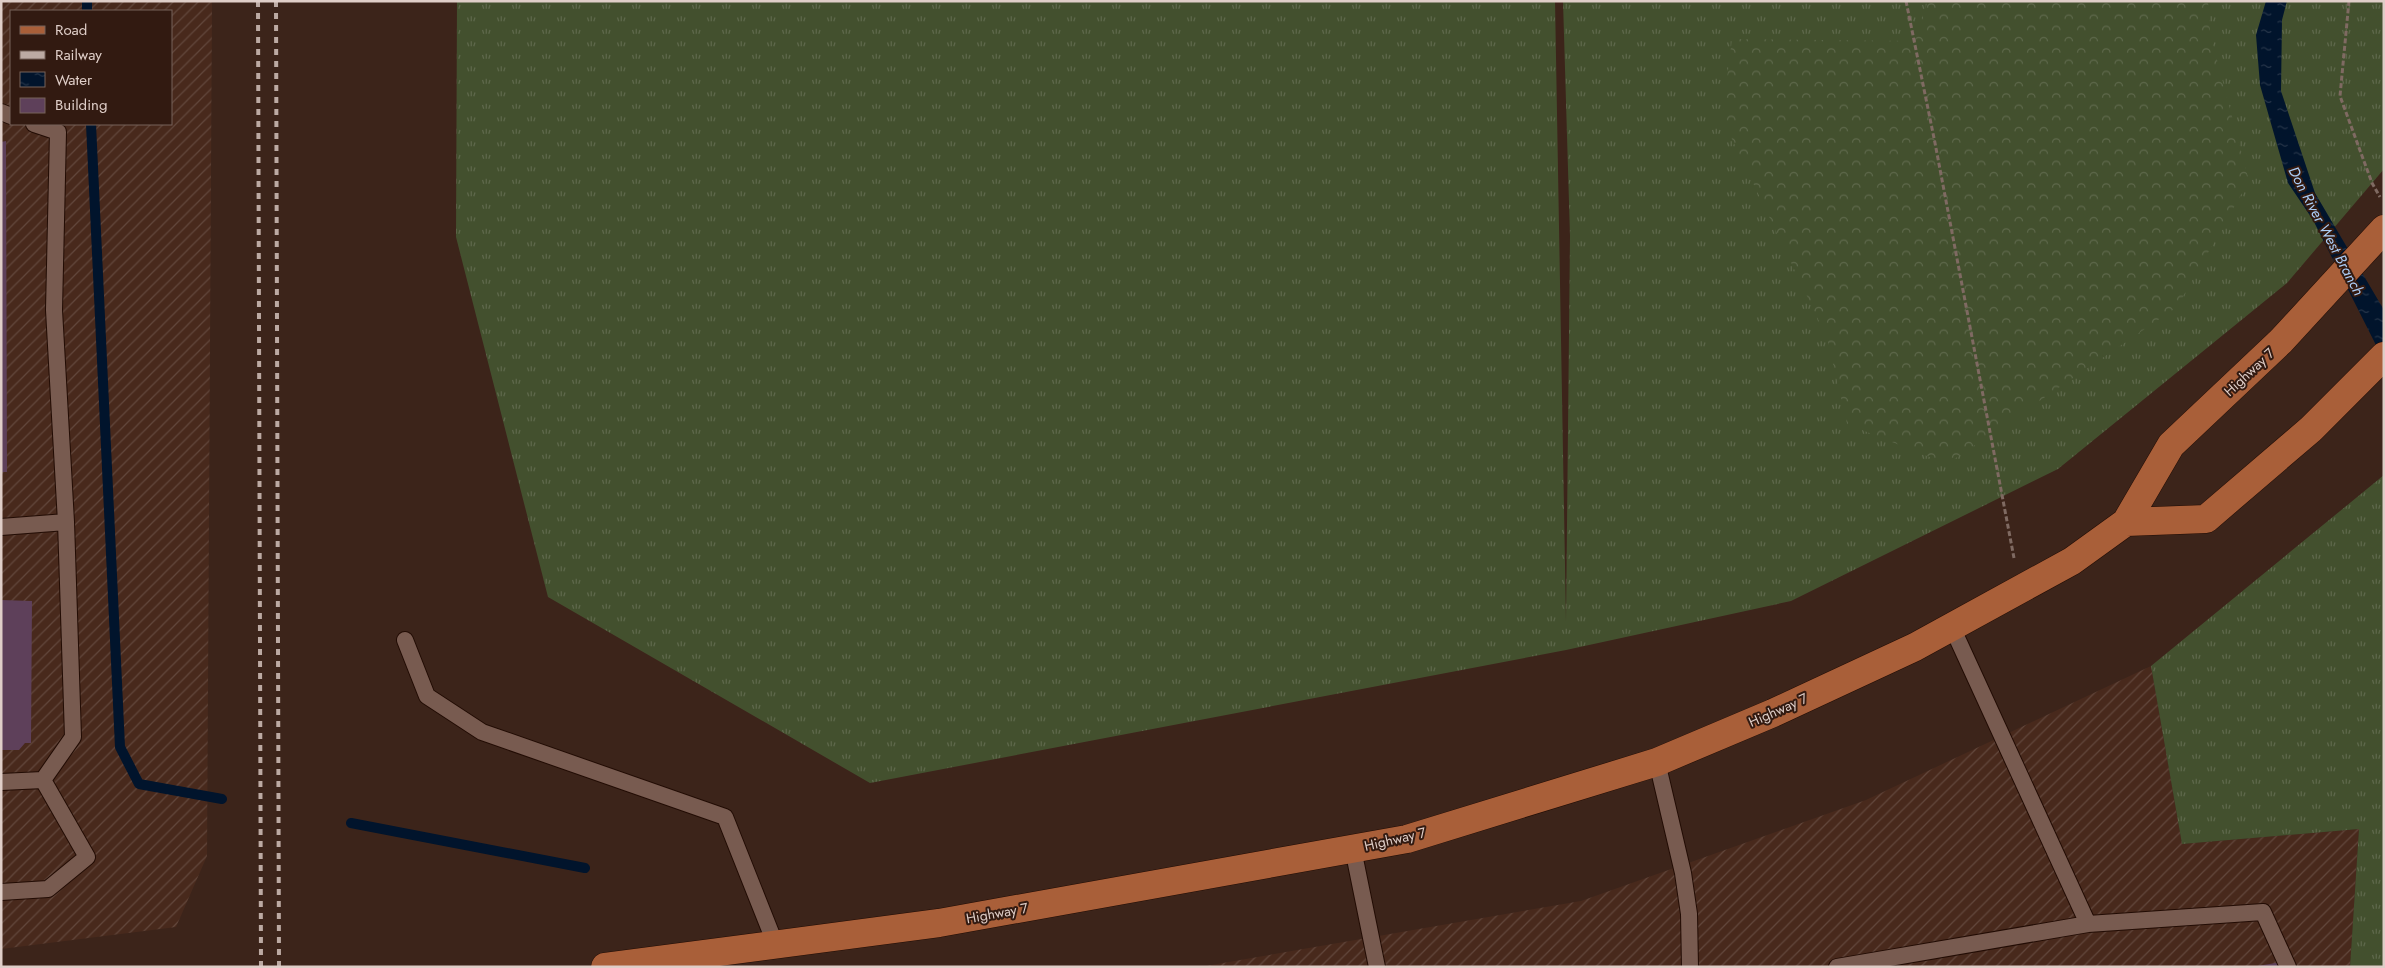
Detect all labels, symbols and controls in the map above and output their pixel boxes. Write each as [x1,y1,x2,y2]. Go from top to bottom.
legend [10,10,172,125]
text: Road [55,19,87,41]
text: Railway [55,44,102,66]
text: Water [55,69,93,91]
text: Building [55,94,107,116]
water label: Don River West Branch [2283,163,2369,299]
street label: Highway 7 [2219,343,2279,401]
street label: Highway 7 [1745,688,1811,732]
street label: Highway 7 [1362,822,1428,856]
street label: Highway 7 [964,898,1030,928]

